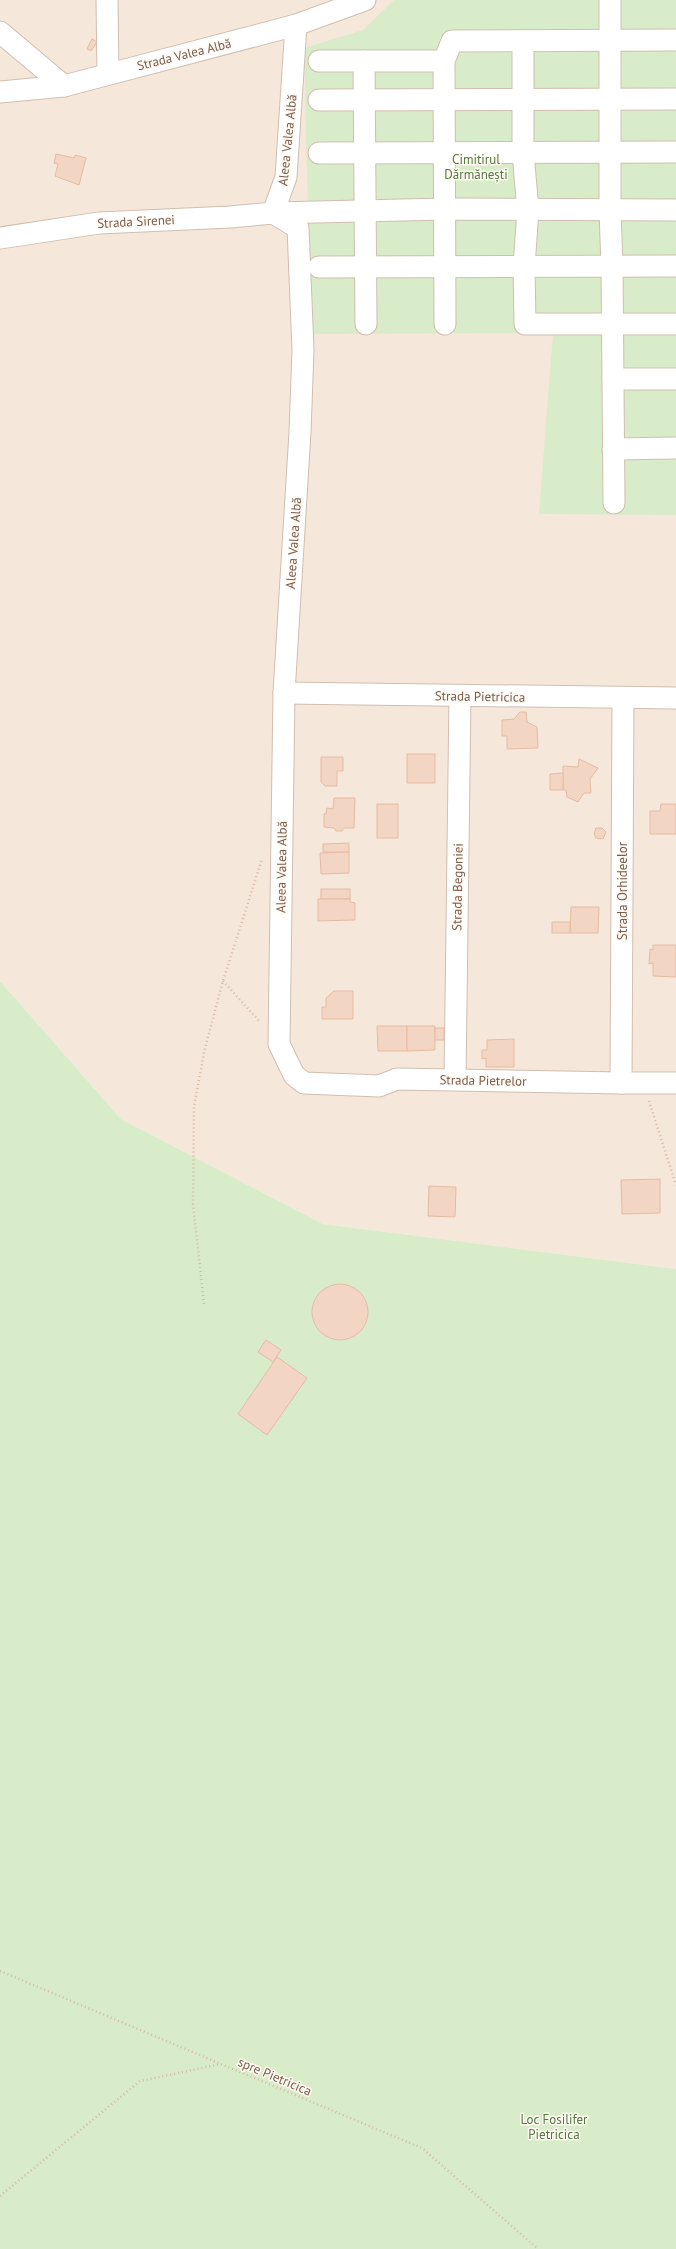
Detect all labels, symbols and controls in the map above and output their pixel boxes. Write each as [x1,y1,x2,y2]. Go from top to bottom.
street label: Strada Valea Albă [135,35,233,74]
street label: Aleea Valea Albă [274,93,301,187]
park label: Cimitirul Dărmănești [444,151,508,183]
street label: Strada Sirenei [97,211,175,232]
street label: Aleea Valea Albă [282,497,305,589]
street label: Strada Pietricica [435,687,525,706]
street label: Aleea Valea Albă [272,821,291,913]
street label: Strada Orhideelor [614,841,631,940]
street label: Strada Begoniei [448,843,467,931]
street label: Strada Pietrelor [439,1071,527,1090]
street label: spre Pietricica [235,2053,314,2100]
park label: Loc Fosilifer Pietricica [521,2111,588,2143]

